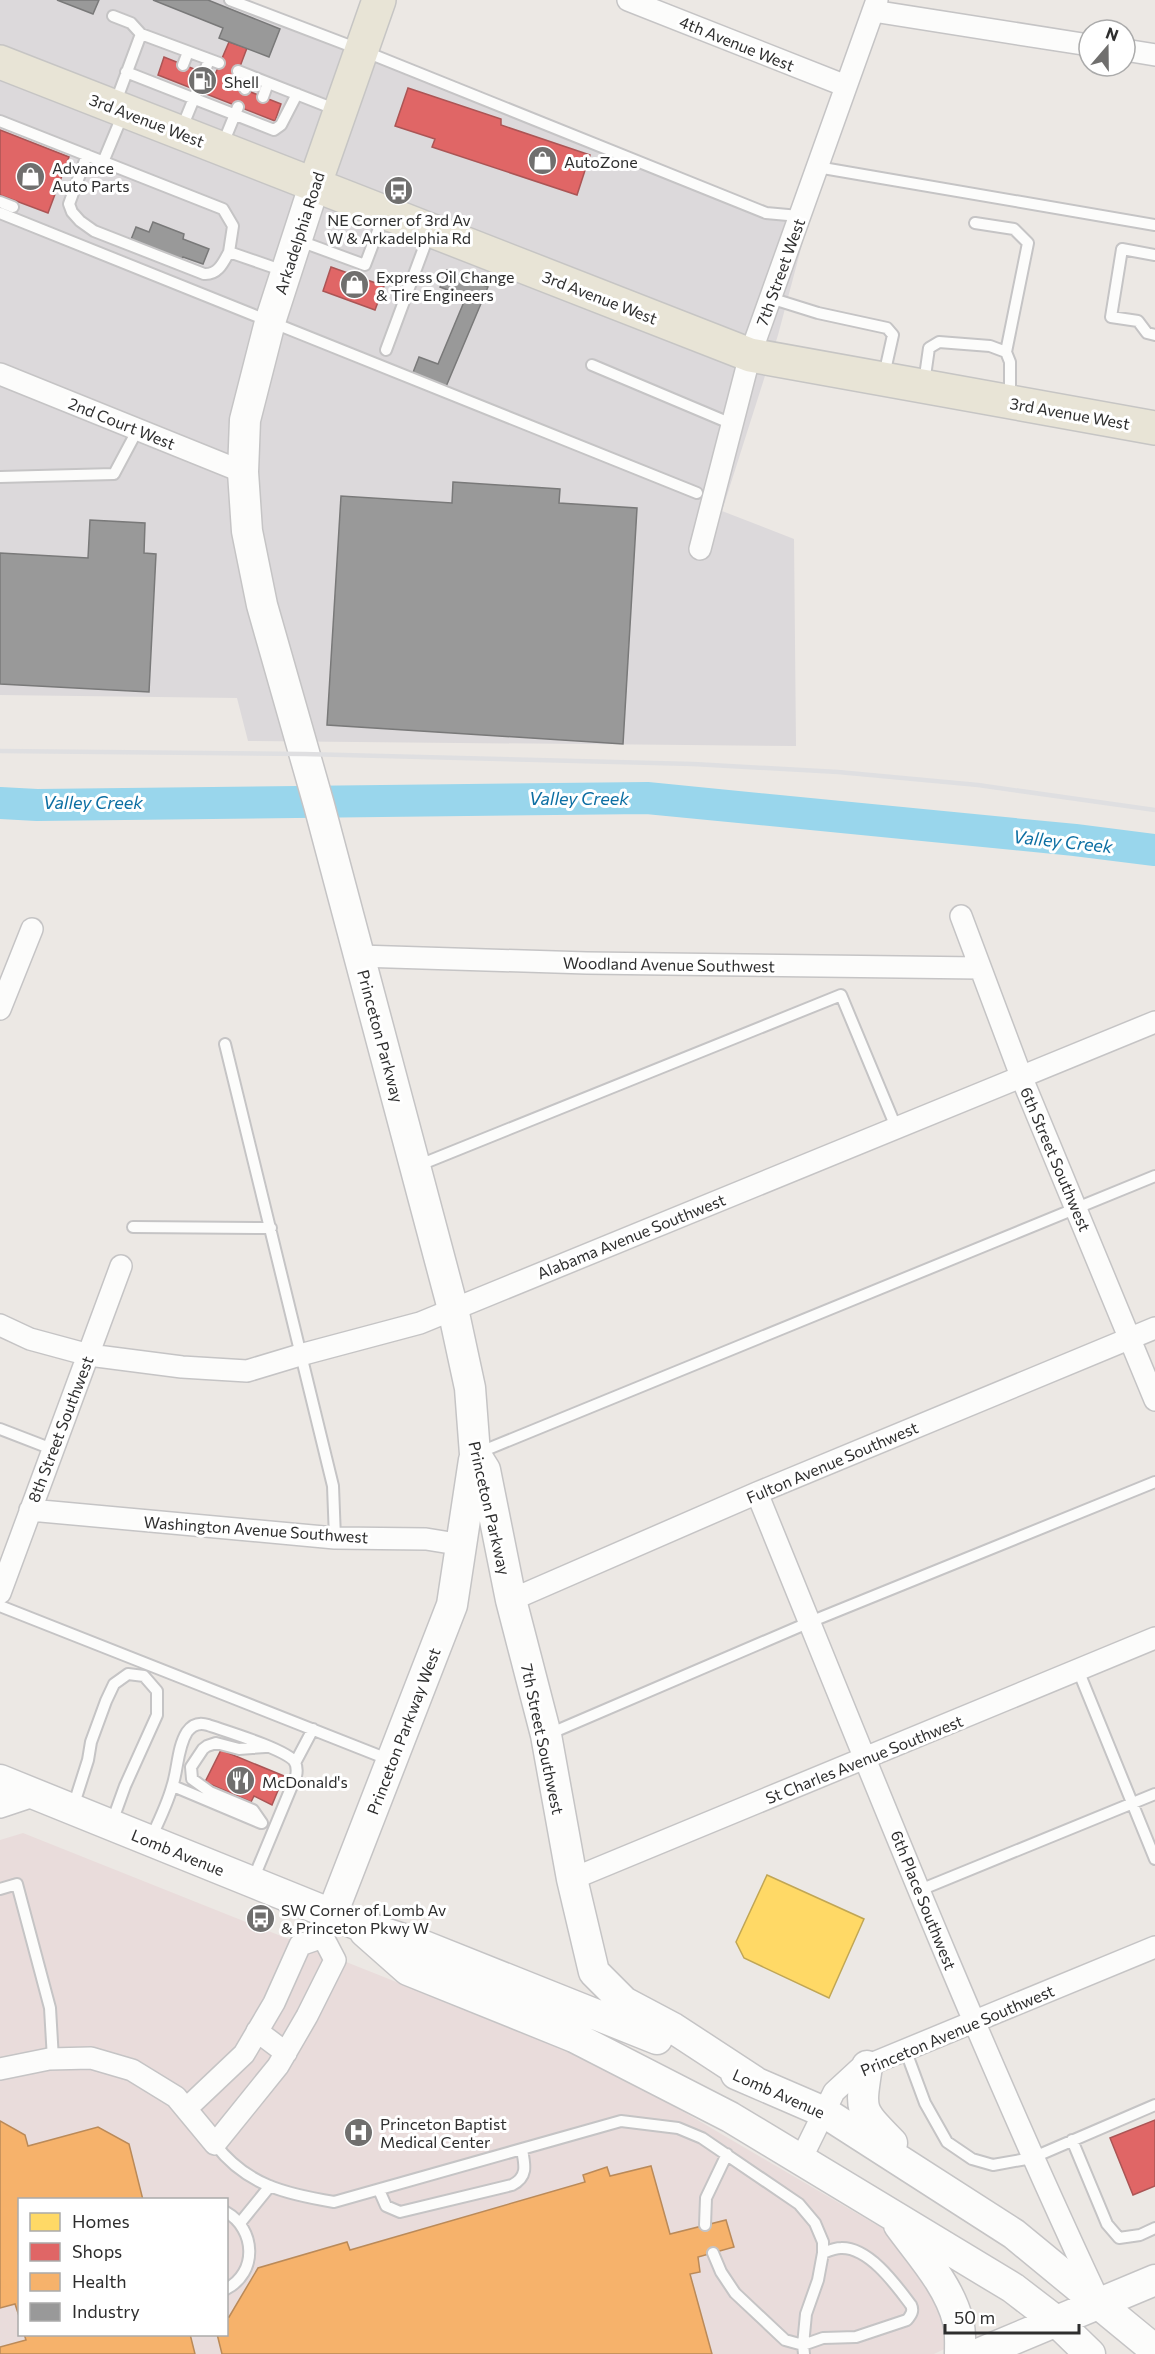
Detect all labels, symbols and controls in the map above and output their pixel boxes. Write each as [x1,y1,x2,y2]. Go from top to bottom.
street label: 4th Avenue West [677,11,798,75]
north arrow [1077,18,1137,78]
text: N [1103,22,1121,44]
fuel station icon: Shell [187,65,219,97]
place label: Shell [224,72,259,91]
street label: 3rd Avenue West [87,89,207,151]
shop icon: AutoZone [527,145,559,177]
place label: AutoZone [564,152,638,171]
place label: Advance Auto Parts [52,158,130,195]
shop icon: Advance Auto Parts [15,160,47,192]
street label: Arkadelphia Road [270,169,328,297]
bus stop icon: NE Corner of 3rd Av W & Arkadelphia Rd [383,175,415,207]
place label: NE Corner of 3rd Av W & Arkadelphia Rd [327,210,471,247]
street label: 7th Street West [752,215,808,328]
street label: 3rd Avenue West [540,266,660,328]
place label: Express Oil Change & Tire Engineers [376,267,515,304]
shop icon: Express Oil Change & Tire Engineers [339,269,371,301]
street label: 2nd Court West [66,393,178,453]
street label: 3rd Avenue West [1009,393,1132,433]
water label: Valley Creek [529,787,630,809]
water label: Valley Creek [43,791,144,813]
water label: Valley Creek [1012,825,1115,857]
street label: Woodland Avenue Southwest [563,953,776,975]
street label: Princeton Parkway [354,967,408,1105]
street label: 6th Street Southwest [1017,1084,1095,1234]
street label: Alabama Avenue Southwest [534,1189,728,1283]
street label: 8th Street Southwest [23,1353,97,1505]
street label: Fulton Avenue Southwest [743,1417,921,1507]
street label: Princeton Parkway [465,1439,515,1577]
street label: Washington Avenue Southwest [143,1512,369,1546]
street label: Princeton Parkway West [362,1644,444,1817]
street label: 7th Street Southwest [518,1662,568,1817]
street label: St Charles Avenue Southwest [763,1710,966,1807]
restaurant icon: McDonald's [225,1765,257,1797]
place label: McDonald's [262,1772,348,1791]
street label: Lomb Avenue [129,1825,227,1879]
street label: 6th Place Southwest [887,1828,961,1973]
place label: SW Corner of Lomb Av & Princeton Pkwy W [281,1900,446,1937]
bus stop icon: SW Corner of Lomb Av & Princeton Pkwy W [244,1902,276,1934]
street label: Princeton Avenue Southwest [857,1980,1057,2080]
street label: Lomb Avenue [730,2064,828,2122]
place label: Princeton Baptist Medical Center [380,2114,507,2151]
hospital icon: Princeton Baptist Medical Center [343,2116,375,2148]
legend [18,2198,228,2336]
text: Homes [72,2210,130,2232]
text: Shops [72,2240,122,2262]
text: Health [72,2270,127,2292]
scale bar [945,2297,1078,2335]
text: Industry [72,2300,140,2322]
text: 50 m [954,2306,995,2328]

